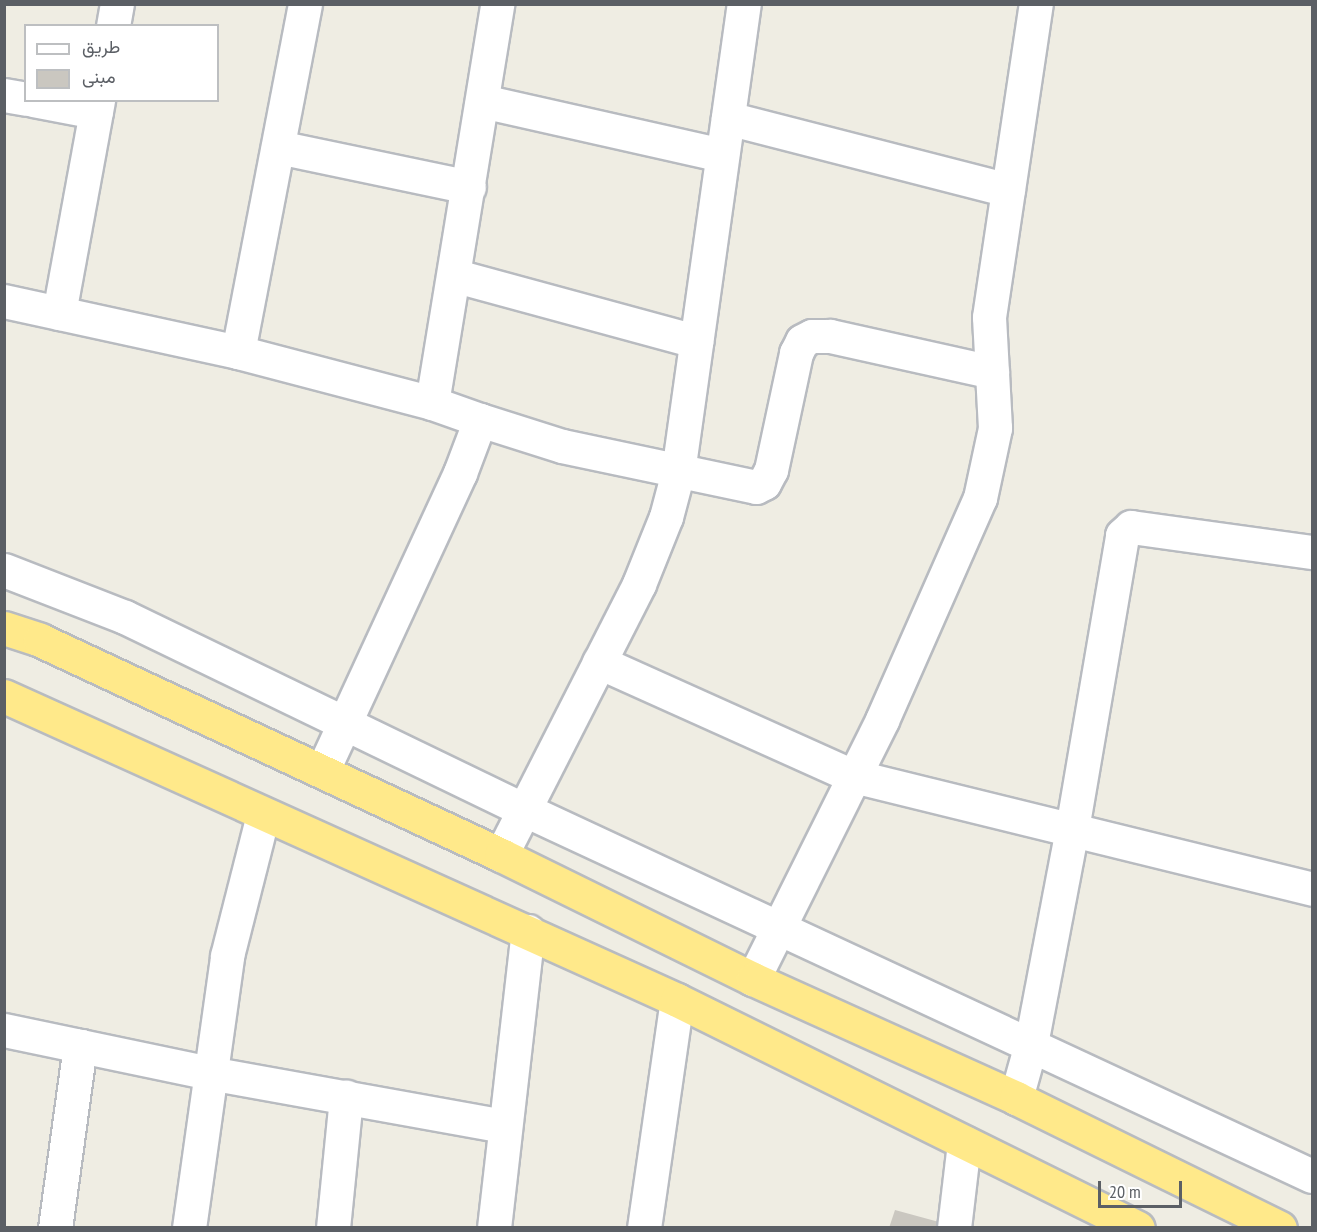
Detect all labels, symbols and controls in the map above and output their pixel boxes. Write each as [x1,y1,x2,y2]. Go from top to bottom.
legend [24,24,219,102]
text: طريق [82,35,120,58]
text: مبنى [82,65,116,88]
scale bar [1101,1169,1185,1207]
text: 20 m [1109,1180,1141,1203]

